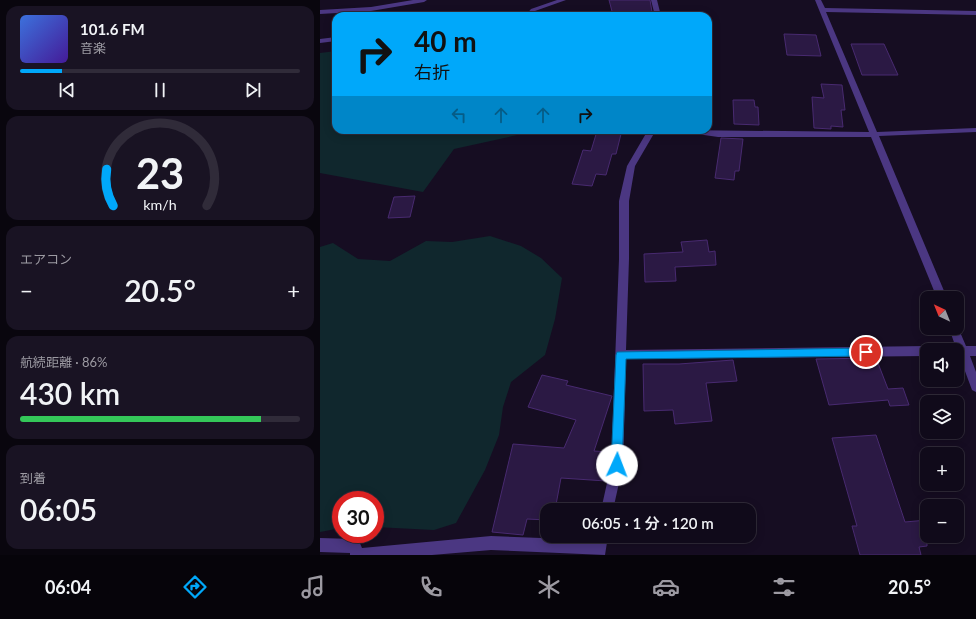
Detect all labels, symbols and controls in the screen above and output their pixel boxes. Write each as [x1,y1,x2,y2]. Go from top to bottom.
text: 101.6 FM [80,20,145,38]
text: 40 m [414,24,477,58]
icon: right [348,28,400,80]
text: 音楽 [80,40,106,56]
text: 右折 [414,61,450,83]
icon: previous [56,79,78,101]
icon: pause [149,79,171,101]
icon: next [242,79,264,101]
icon: left [448,104,470,126]
icon: ahead [490,104,512,126]
icon: ahead [532,104,554,126]
icon: right [574,104,596,126]
text: 23 [136,148,184,198]
text: km/h [143,195,177,212]
text: エアコン [20,251,72,267]
text: 20.5° [124,272,196,308]
text: − [20,277,33,304]
text: + [287,277,300,304]
north arrow [920,291,964,335]
map controls [920,291,964,543]
pin [849,335,883,369]
icon: arrive [855,341,877,363]
button: sound [920,343,964,387]
text: 航続距離 · 86% [20,354,108,370]
text: 430 km [20,375,120,411]
button: layers [920,395,964,439]
position arrow [596,444,638,486]
button: + [920,447,964,491]
text: 到着 [20,470,46,486]
text: 06:05 [20,491,97,527]
speed limit sign: 30 [332,491,384,543]
button: − [920,499,964,543]
text: 06:05 · 1 分 · 120 m [582,514,714,532]
icon: directions [181,573,209,601]
icon: music [299,573,327,601]
icon: phone [417,573,445,601]
icon: climate [535,573,563,601]
icon: car [652,573,680,601]
icon: filters [770,573,798,601]
text: 06:04 [45,576,91,598]
text: 20.5° [888,576,931,598]

